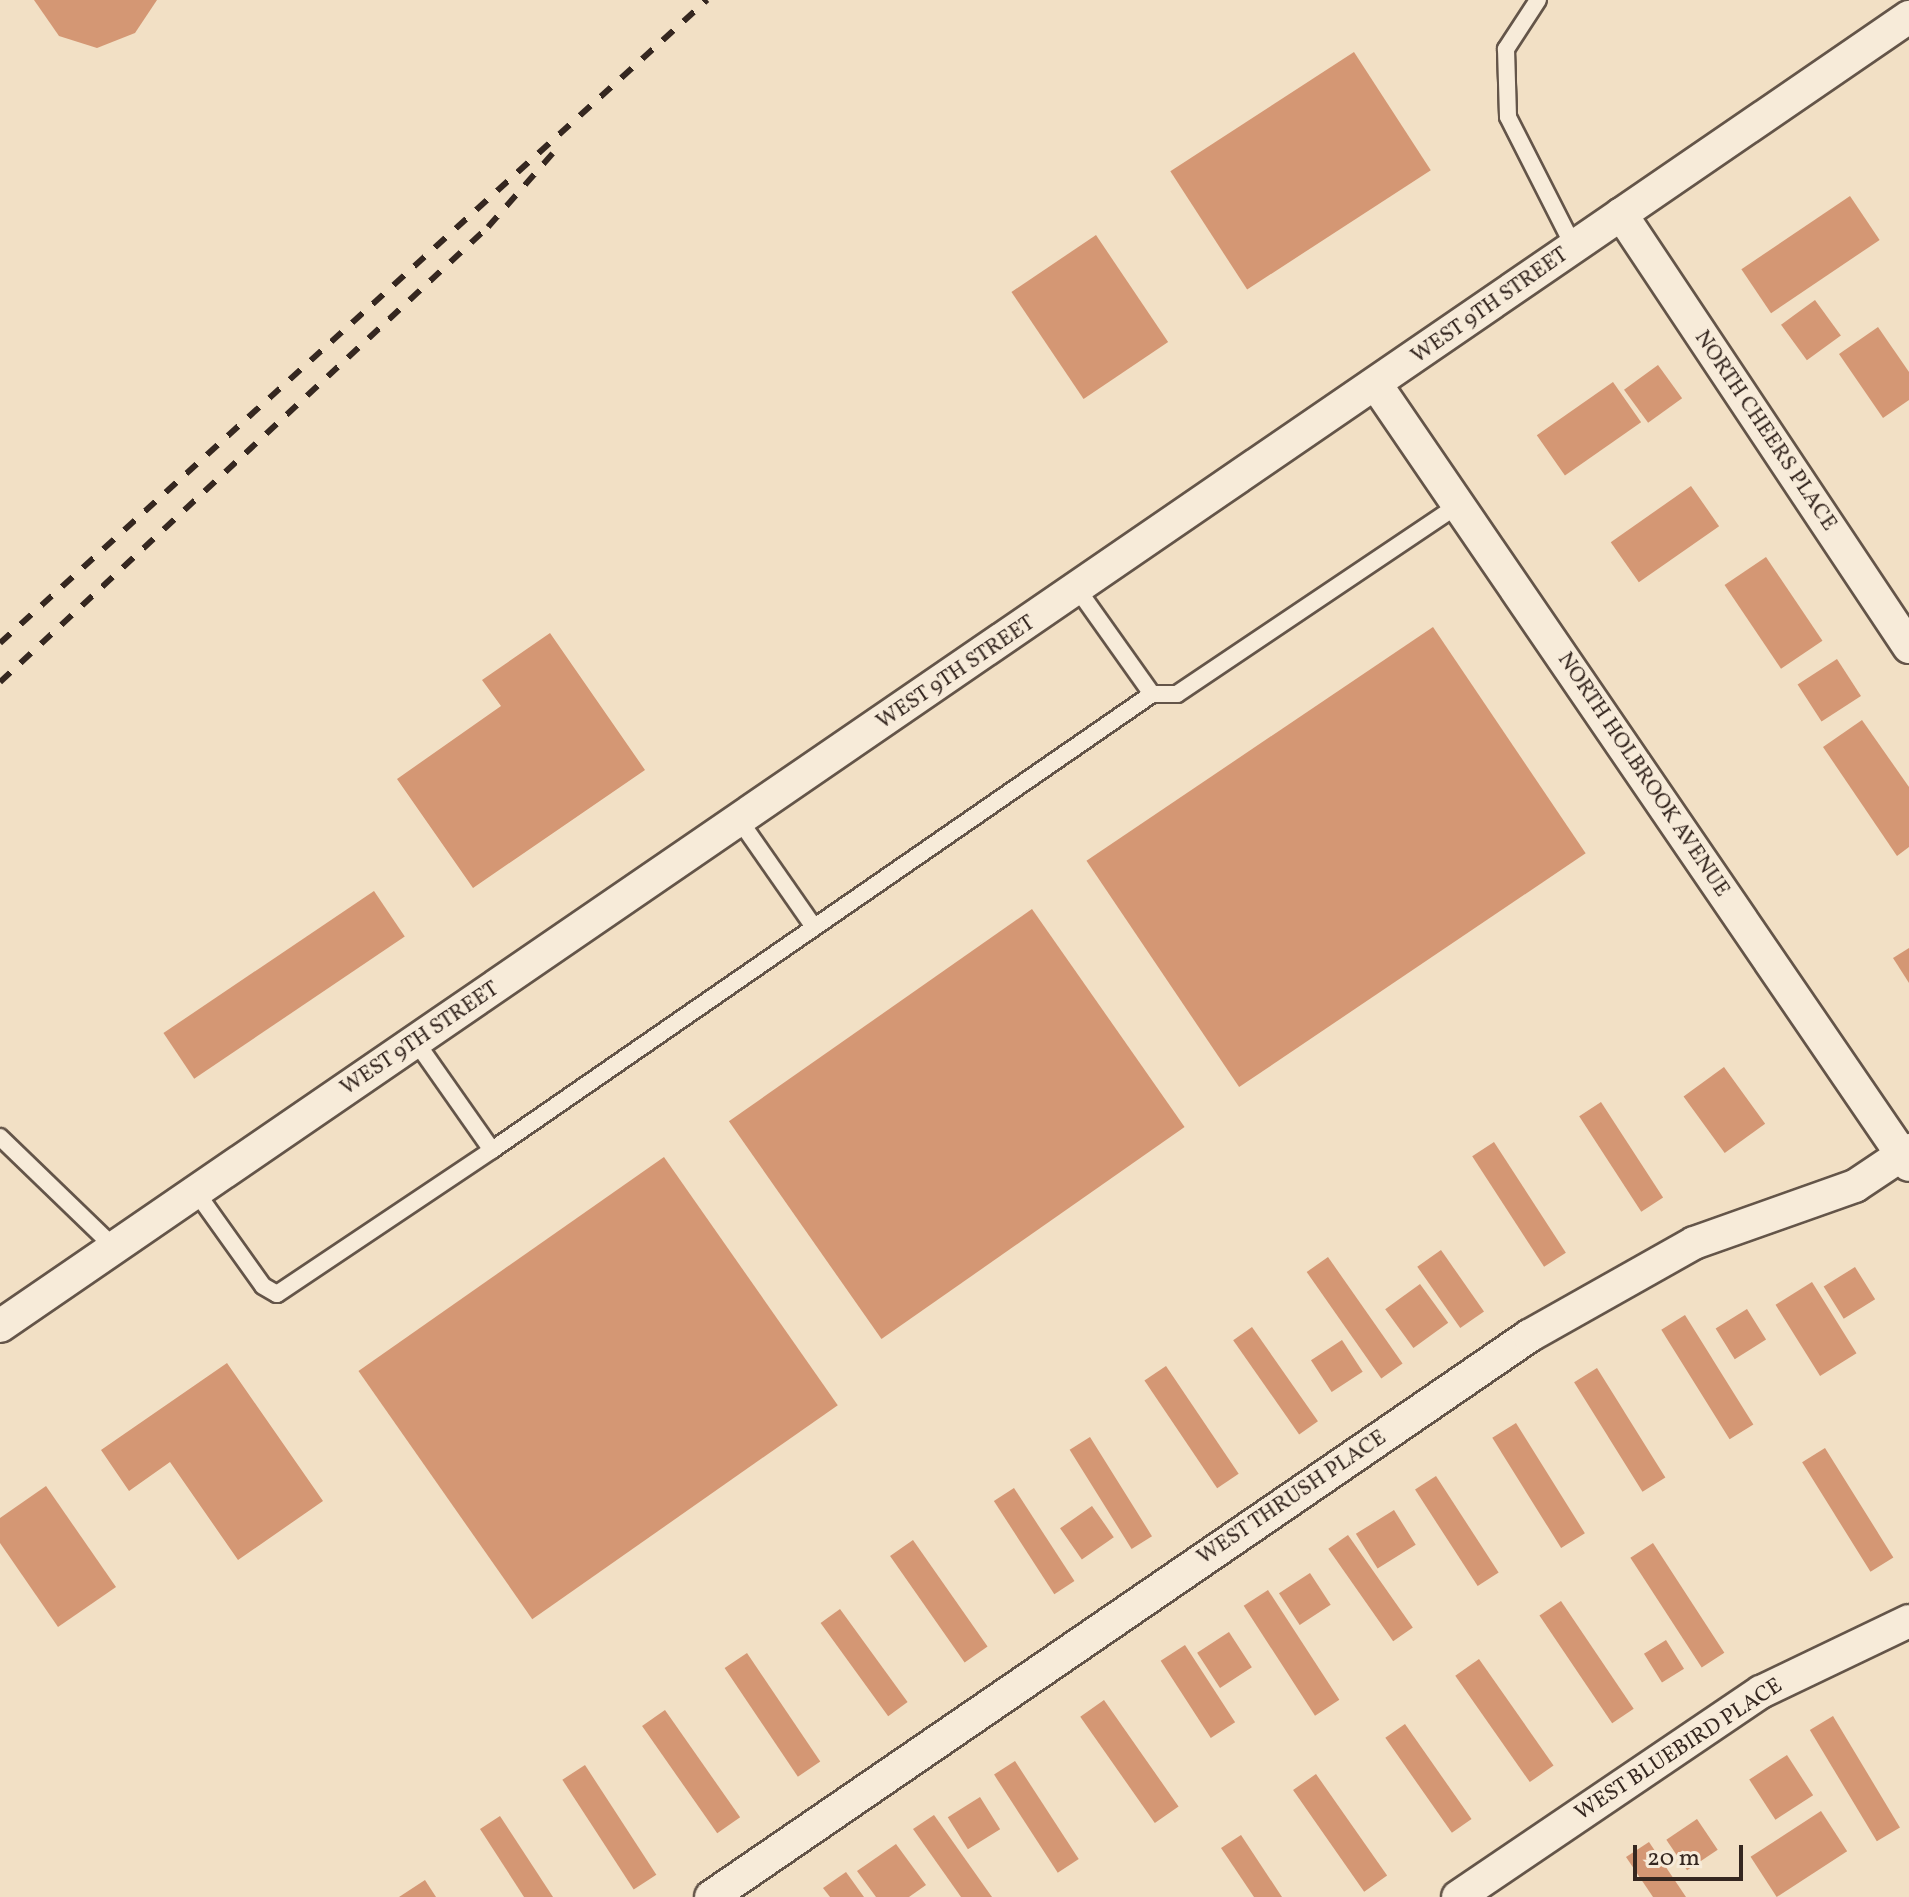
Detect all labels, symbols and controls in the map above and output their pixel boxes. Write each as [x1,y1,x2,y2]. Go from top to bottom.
street label: WEST 9TH STREET [1406,242,1574,370]
street label: NORTH CHEERS PLACE [1688,326,1842,536]
street label: WEST 9TH STREET [872,610,1040,736]
street label: NORTH HOLBROOK AVENUE [1551,648,1735,902]
street label: WEST 9TH STREET [336,976,504,1102]
street label: WEST THRUSH PLACE [1192,1425,1392,1571]
street label: WEST BLUEBIRD PLACE [1570,1673,1788,1827]
scale bar [1637,1829,1747,1879]
text: 20 m [1647,1842,1700,1876]

